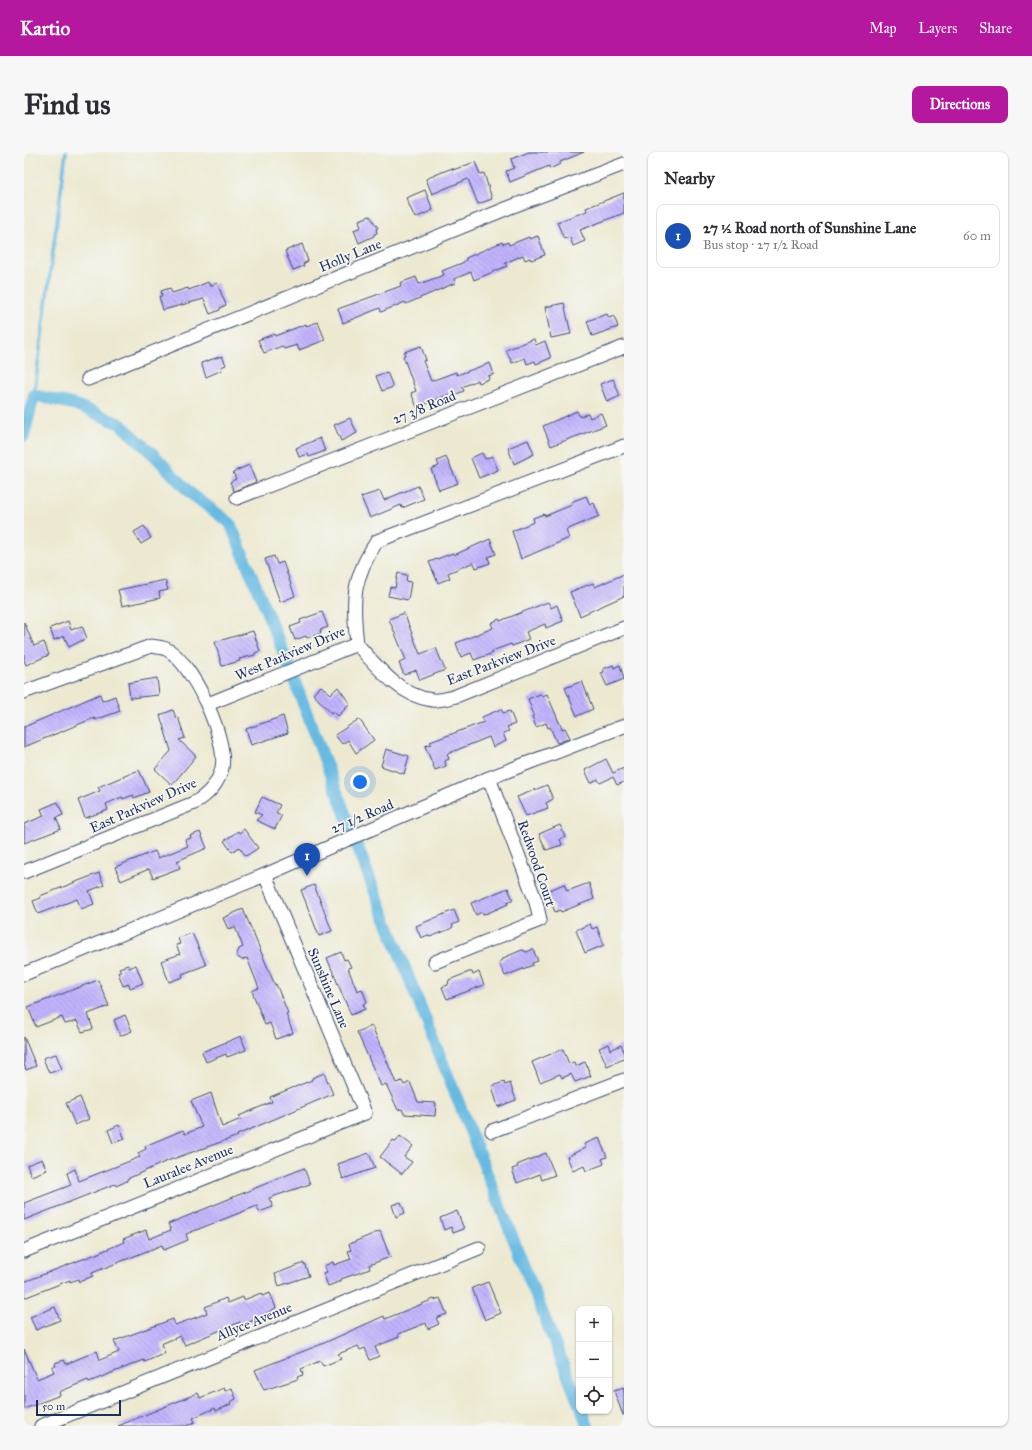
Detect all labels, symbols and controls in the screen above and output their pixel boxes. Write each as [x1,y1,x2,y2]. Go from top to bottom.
text: Kartio [20,17,70,40]
text: Map [869,20,897,37]
text: Layers [919,20,957,37]
text: Share [979,20,1012,37]
button: Directions [912,86,1008,123]
text: Find us [24,87,110,122]
text: Nearby [664,168,715,189]
text: 27 ½ Road north of Sunshine Lane [703,219,916,237]
text: 1 [675,228,681,244]
text: 60 m [963,228,991,244]
street label: Holly Lane [317,235,384,276]
text: Bus stop · 27 1/2 Road [703,237,818,253]
street label: 27 3/8 Road [390,387,458,428]
street label: West Parkview Drive [233,623,348,684]
street label: East Parkview Drive [444,632,558,689]
your location [350,772,370,792]
street label: East Parkview Drive [87,774,199,837]
street label: 27 1/2 Road [328,796,396,837]
street label: Redwood Court [514,818,559,909]
pin: 1 [294,843,320,876]
street label: Sunshine Lane [304,945,353,1031]
street label: Lauralee Avenue [141,1141,236,1192]
street label: Allyce Avenue [213,1299,295,1345]
map controls [576,1306,612,1414]
button: + [576,1306,612,1342]
button: − [576,1342,612,1378]
button: locate [576,1378,612,1414]
scale bar [36,1398,121,1417]
text: 50 m [42,1400,65,1413]

